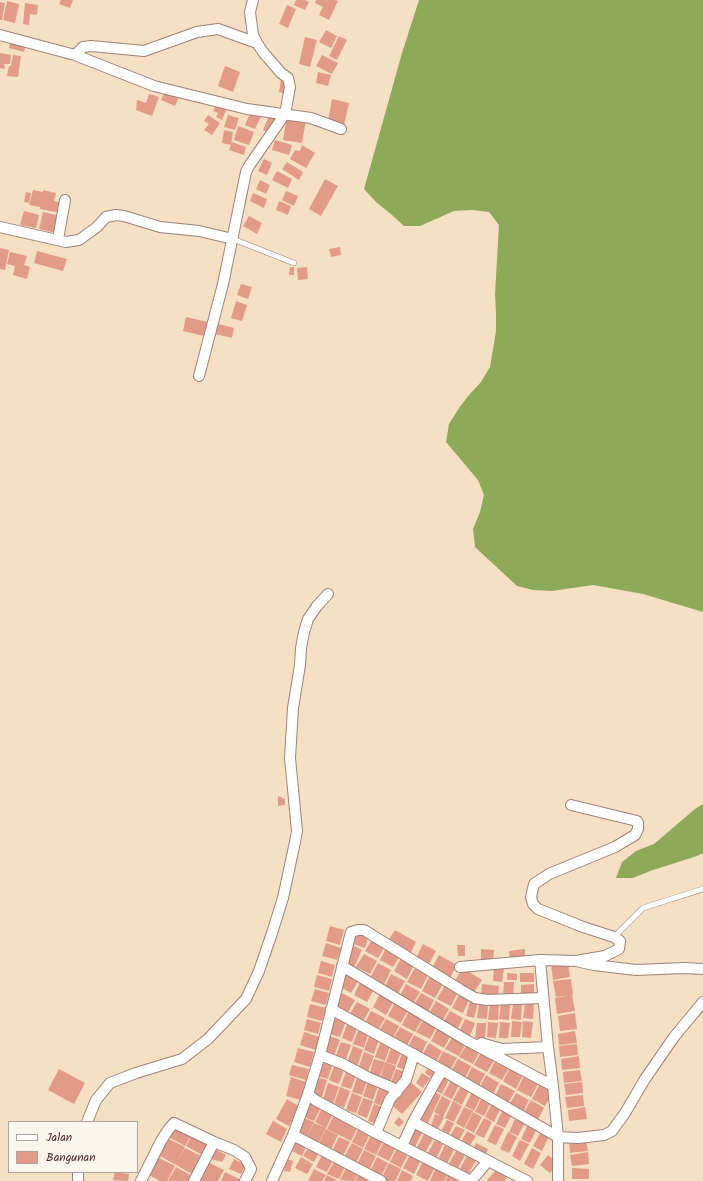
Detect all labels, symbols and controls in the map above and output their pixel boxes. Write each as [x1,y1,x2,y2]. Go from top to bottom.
legend [8,1121,138,1173]
text: Jalan [46,1128,72,1147]
text: Bangunan [46,1148,96,1167]

